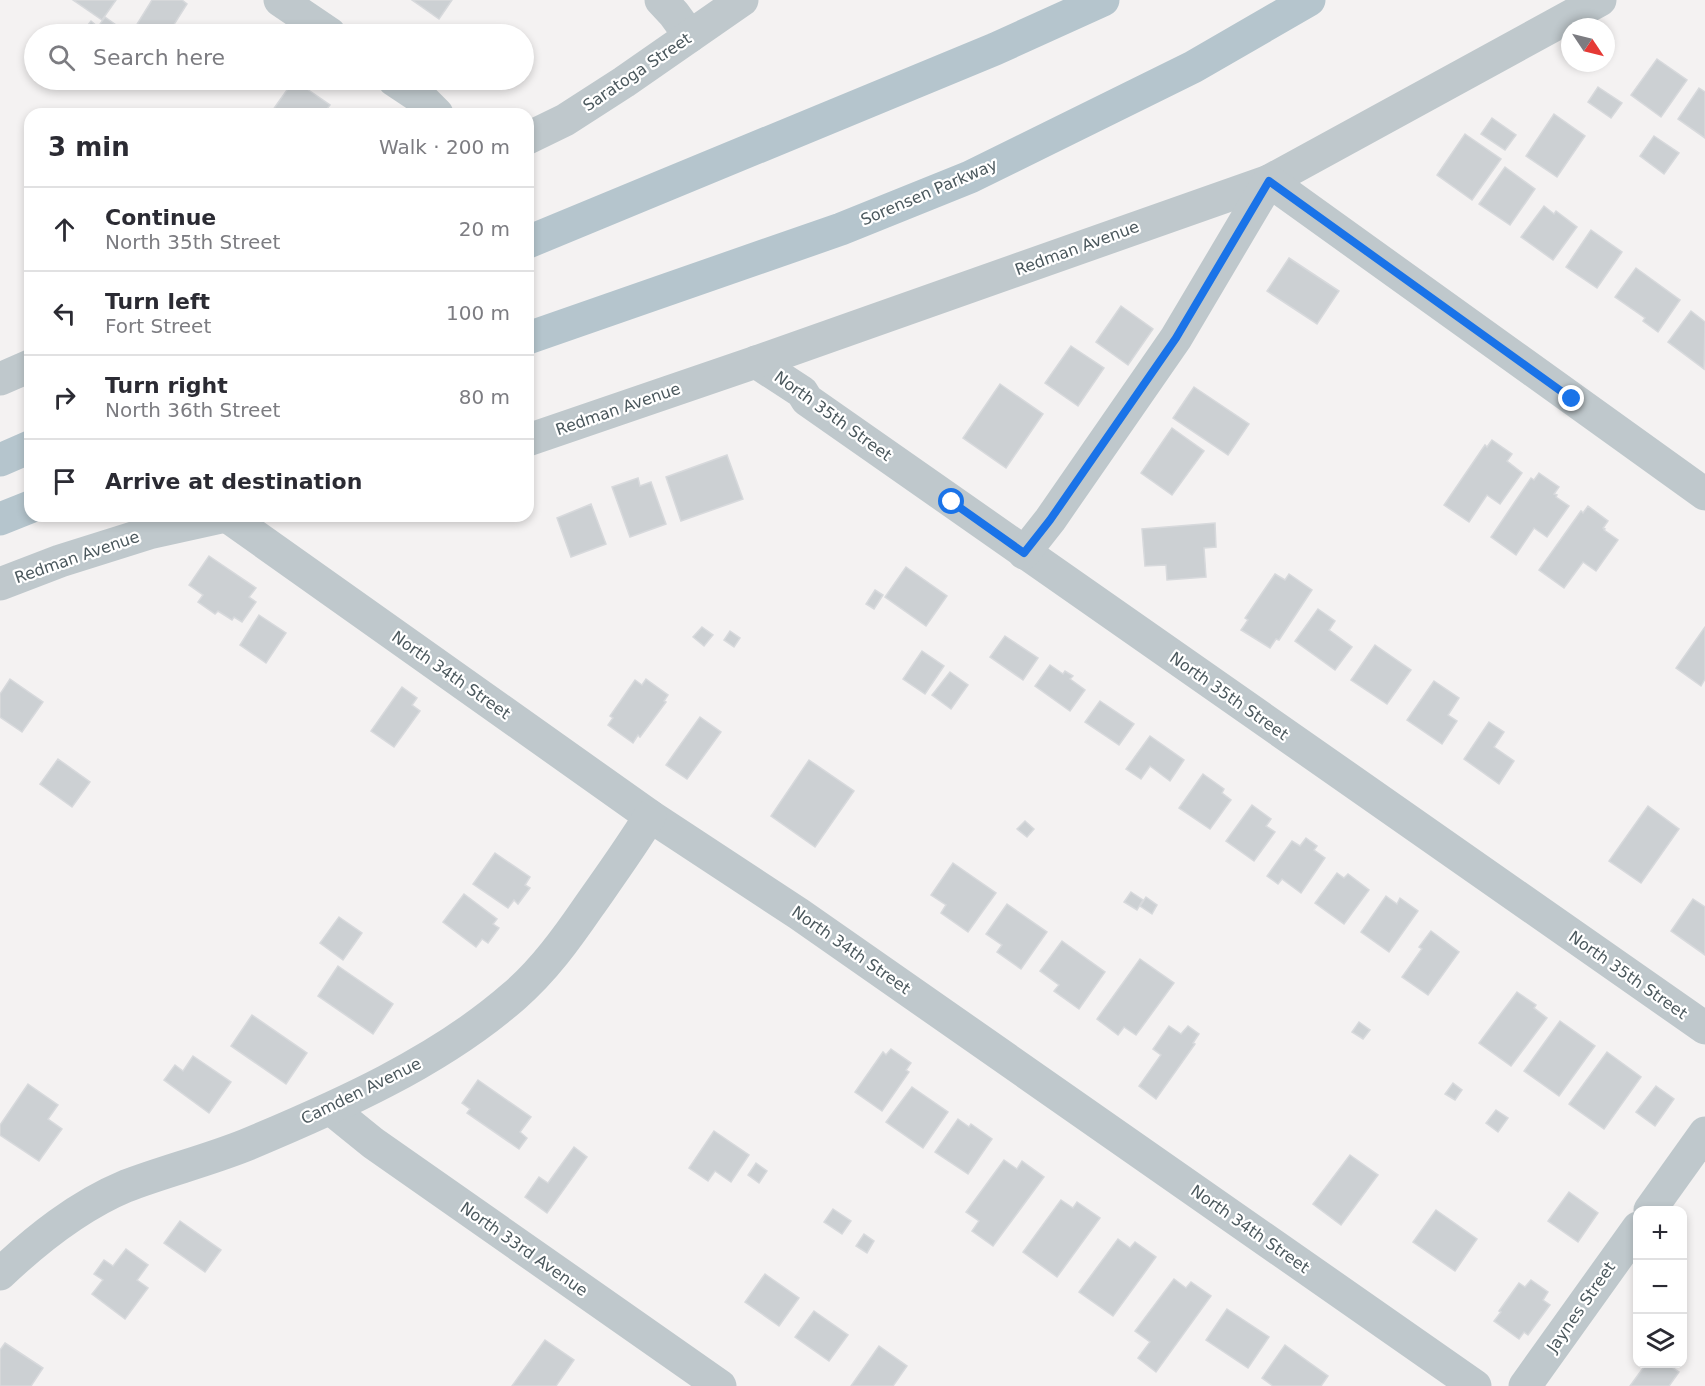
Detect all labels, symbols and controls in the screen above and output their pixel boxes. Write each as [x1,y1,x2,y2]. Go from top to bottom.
north arrow [1561,18,1615,72]
search box [24,24,534,90]
street label: Saratoga Street [579,29,695,115]
icon: search [45,41,78,74]
text: Search here [93,45,225,70]
text: 3 min [48,132,130,162]
text: Walk · 200 m [379,135,510,159]
street label: Sorensen Parkway [858,155,1000,229]
text: Continue [105,205,216,230]
icon: ahead [48,213,81,246]
text: 20 m [459,217,510,241]
street label: Redman Avenue [1012,217,1142,279]
text: North 35th Street [105,230,280,254]
text: Turn left [105,289,210,314]
icon: left [48,297,81,330]
text: 100 m [446,301,510,325]
text: Fort Street [105,314,211,338]
street label: North 35th Street [771,367,895,465]
text: Turn right [105,373,228,398]
street label: Redman Avenue [553,379,683,439]
icon: right [48,381,81,414]
text: 80 m [459,385,510,409]
route end [1558,385,1584,411]
text: North 36th Street [105,398,280,422]
icon: arrive [48,465,81,498]
text: Arrive at destination [105,469,362,494]
route start [938,488,964,514]
street label: Redman Avenue [12,527,142,587]
street label: North 34th Street [388,627,514,723]
street label: North 35th Street [1166,648,1292,744]
street label: North 34th Street [788,902,914,998]
street label: North 35th Street [1565,927,1691,1023]
street label: Camden Avenue [298,1054,424,1128]
street label: North 34th Street [1187,1181,1313,1277]
street label: North 33rd Avenue [457,1198,591,1300]
map controls [1633,1206,1687,1368]
button: + [1633,1206,1687,1260]
street label: Jaynes Street [1542,1258,1619,1357]
button: − [1633,1260,1687,1314]
button: layers [1633,1314,1687,1368]

